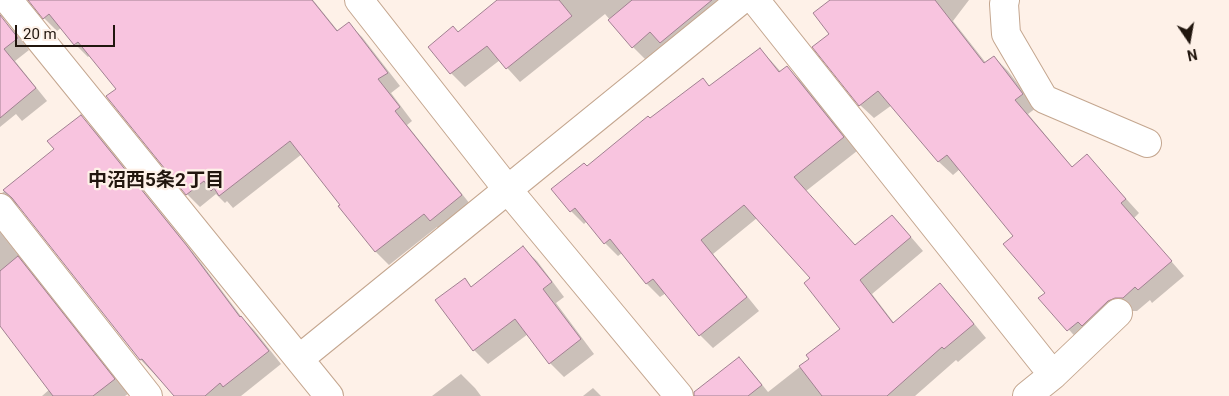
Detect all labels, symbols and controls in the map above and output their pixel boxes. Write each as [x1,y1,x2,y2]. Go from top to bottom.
scale bar [18,15,118,47]
north arrow [1164,15,1214,65]
text: 20 m [23,25,57,43]
text: N [1186,46,1199,64]
district label: 中沼西5条2丁目 [88,170,224,192]

